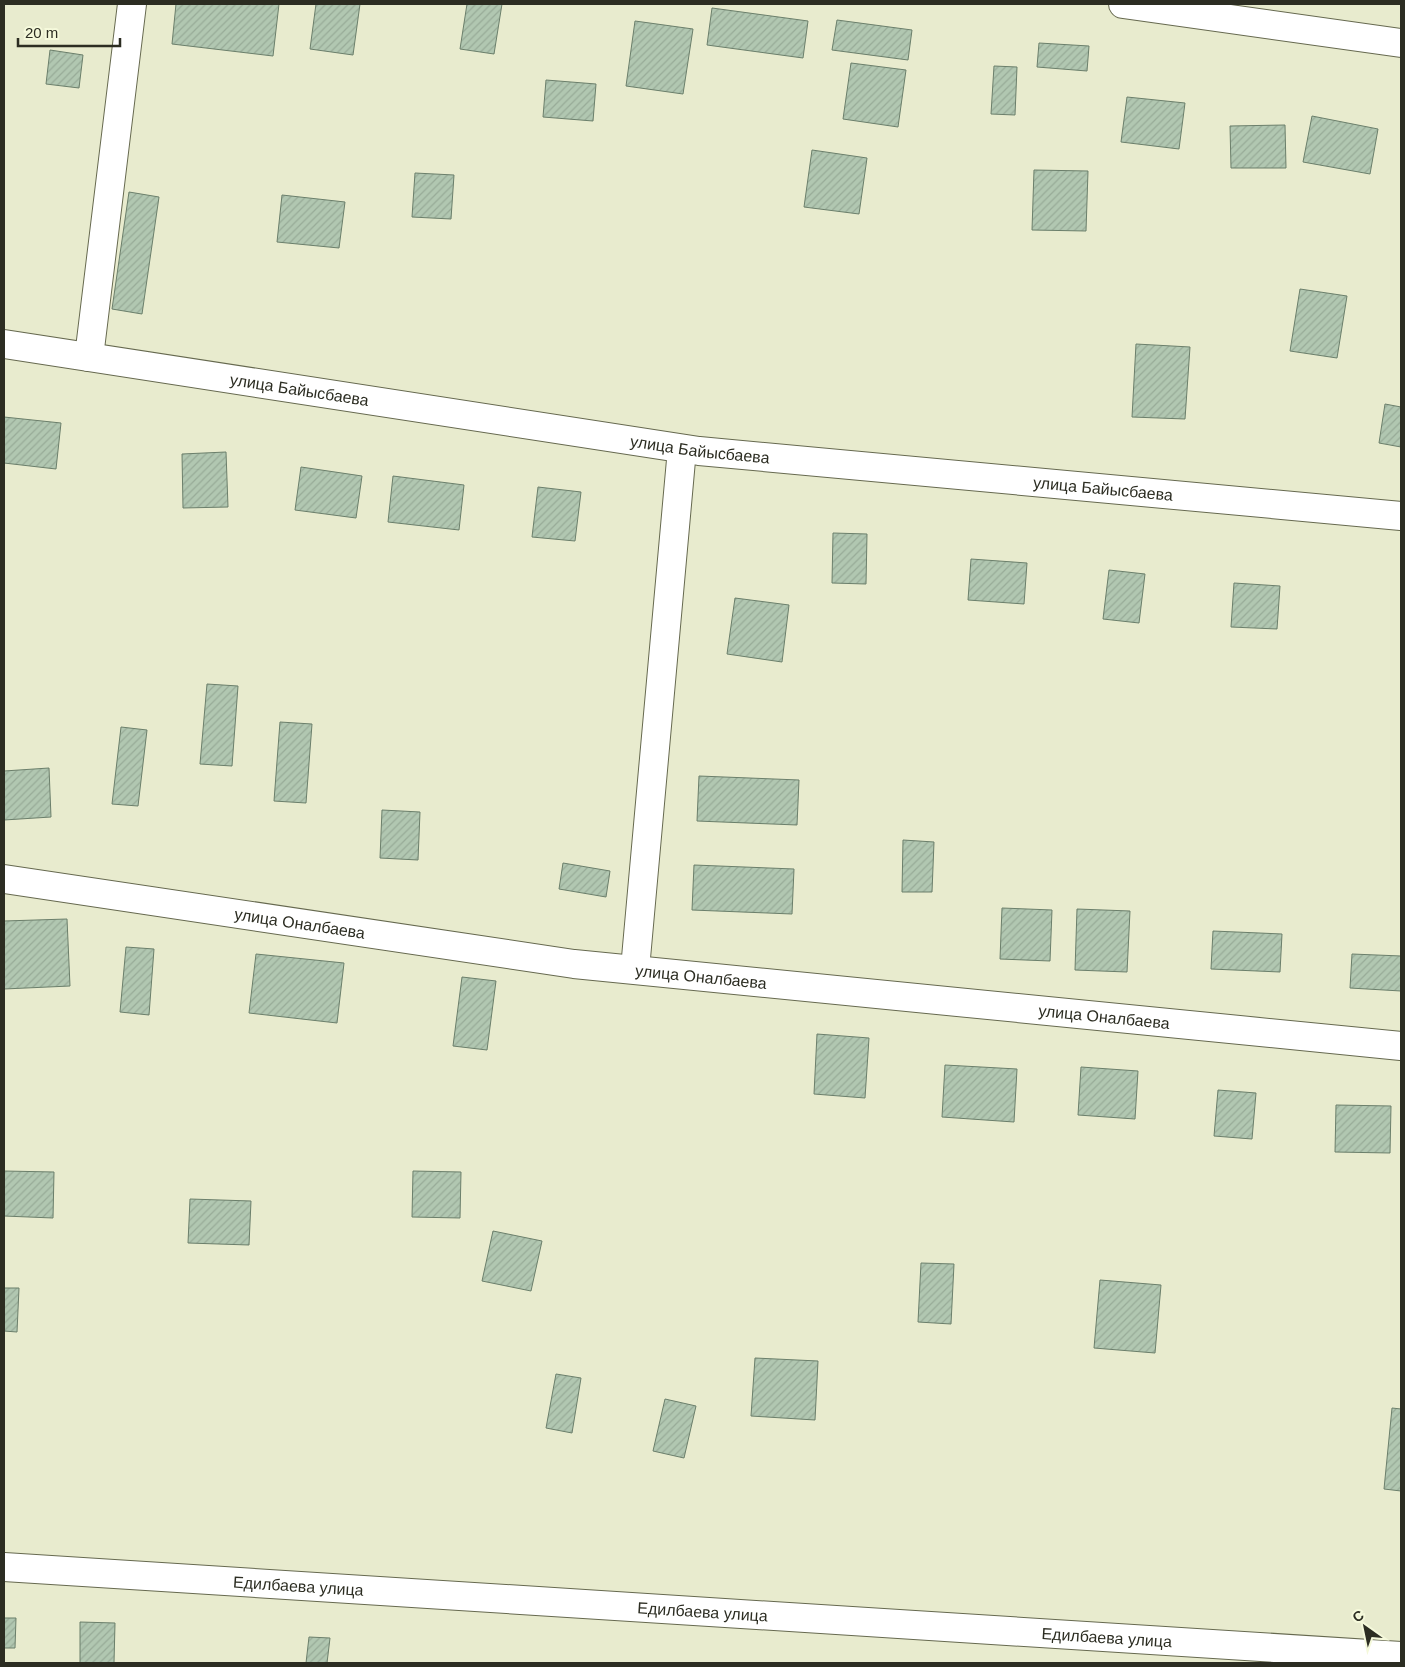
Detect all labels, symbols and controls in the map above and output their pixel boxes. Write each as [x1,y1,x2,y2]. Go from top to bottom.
scale bar [18,15,120,47]
text: 20 m [25,24,58,41]
street label: улица Байысбаева [229,370,370,409]
street label: улица Байысбаева [629,432,770,466]
street label: улица Байысбаева [1033,473,1174,503]
street label: улица Оналбаева [233,905,366,941]
street label: улица Оналбаева [635,962,768,992]
street label: улица Оналбаева [1038,1002,1171,1032]
street label: Едилбаева улица [233,1573,364,1598]
street label: Едилбаева улица [637,1599,768,1624]
north arrow [1340,1602,1390,1652]
text: С [1349,1607,1367,1626]
street label: Едилбаева улица [1041,1625,1173,1650]

